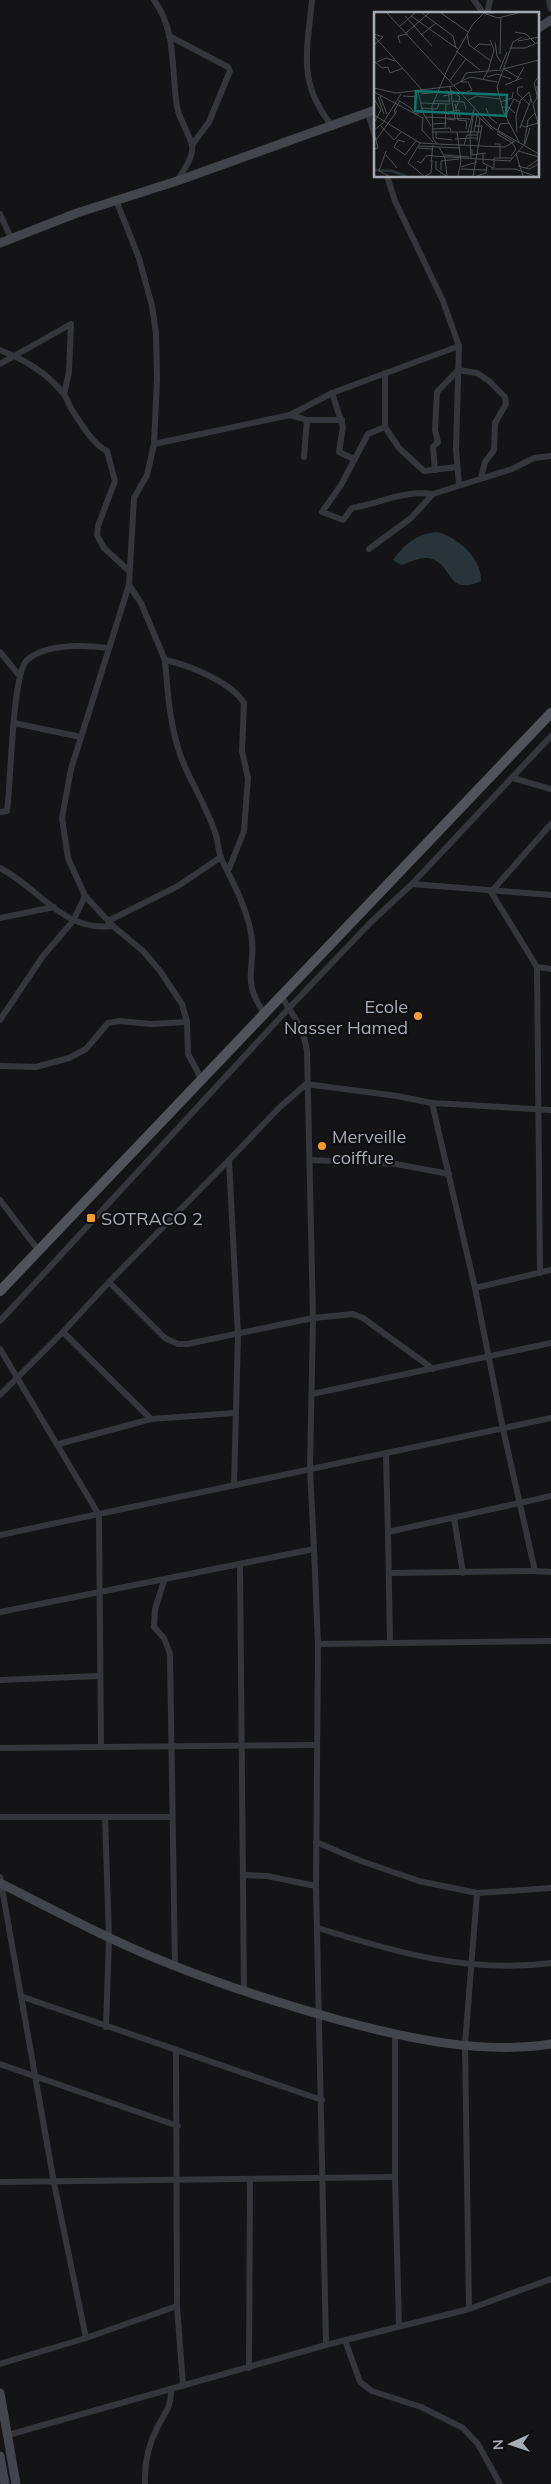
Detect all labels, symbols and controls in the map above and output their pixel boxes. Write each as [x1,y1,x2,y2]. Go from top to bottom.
inset map [374,12,538,178]
place label: Ecole Nasser Hamed [284,995,408,1039]
marker: Ecole Nasser Hamed [412,1010,424,1022]
place label: Merveille coiffure [332,1125,406,1169]
marker: Merveille coiffure [316,1140,328,1152]
place label: SOTRACO 2 [101,1207,203,1230]
marker: SOTRACO 2 [85,1212,97,1224]
north arrow [486,2419,536,2469]
text: N [489,2439,507,2450]

